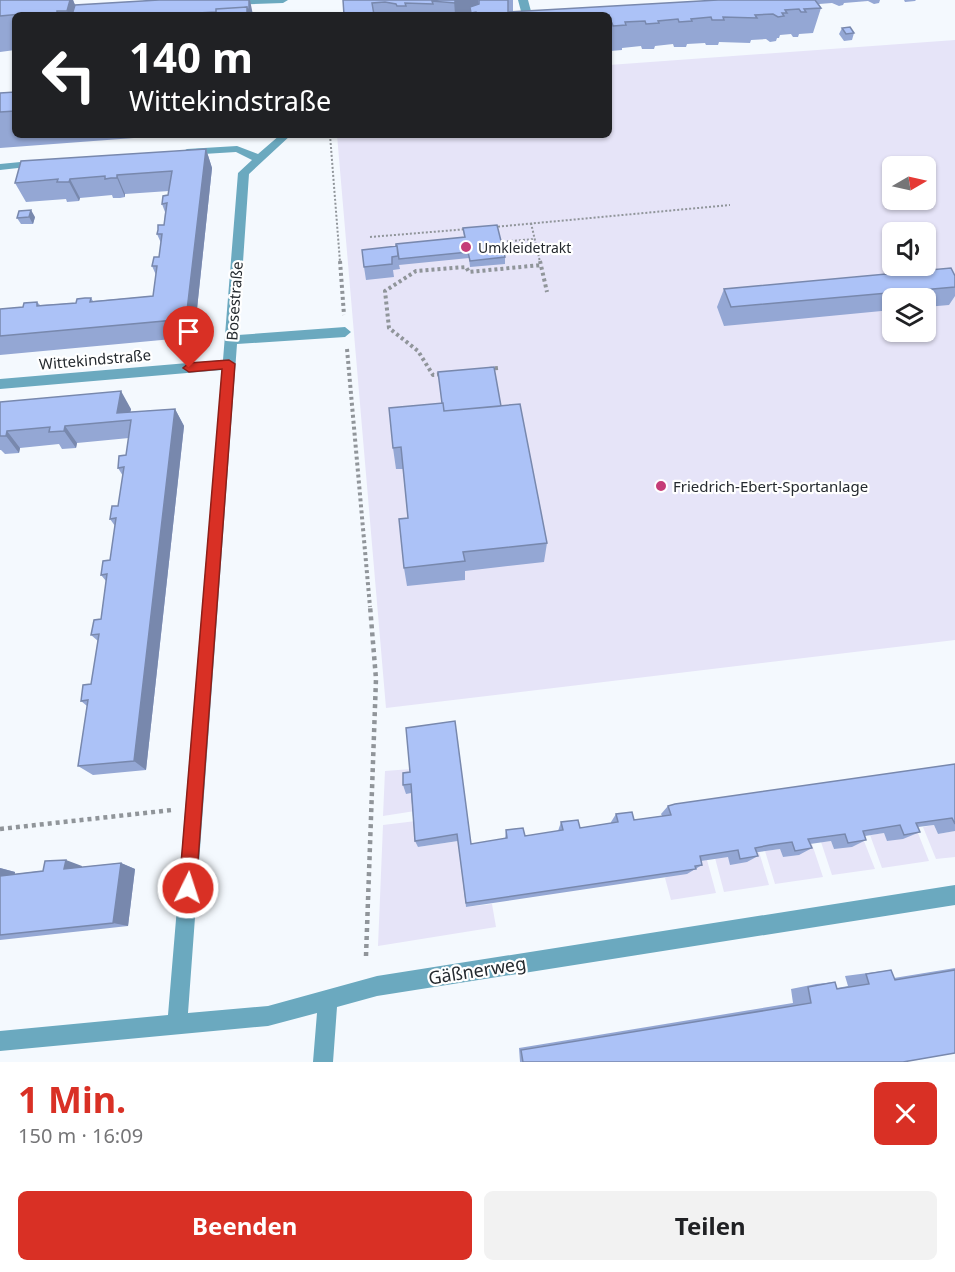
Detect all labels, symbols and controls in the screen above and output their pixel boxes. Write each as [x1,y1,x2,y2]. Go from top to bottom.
text: 140 m [129,28,253,85]
icon: left [30,36,108,114]
text: Wittekindstraße [129,82,331,119]
north arrow [882,156,936,210]
map controls [882,156,936,342]
button: sound [882,222,936,276]
place label: Umkleidetrakt [478,238,571,257]
marker: Umkleidetrakt [459,240,473,254]
street label: Bosestraße [221,261,247,341]
button: layers [882,288,936,342]
pin [163,306,214,368]
icon: arrive [172,315,205,348]
street label: Wittekindstraße [38,344,152,374]
place label: Friedrich-Ebert-Sportanlage [673,476,868,496]
marker: Friedrich-Ebert-Sportanlage [654,479,668,493]
position arrow [156,856,220,920]
street label: Gäßnerweg [426,950,528,990]
text: 1 Min. [18,1075,126,1124]
button: close [874,1082,937,1145]
text: 150 m · 16:09 [18,1122,143,1149]
button: Beenden [18,1191,472,1260]
button: Teilen [484,1191,937,1260]

